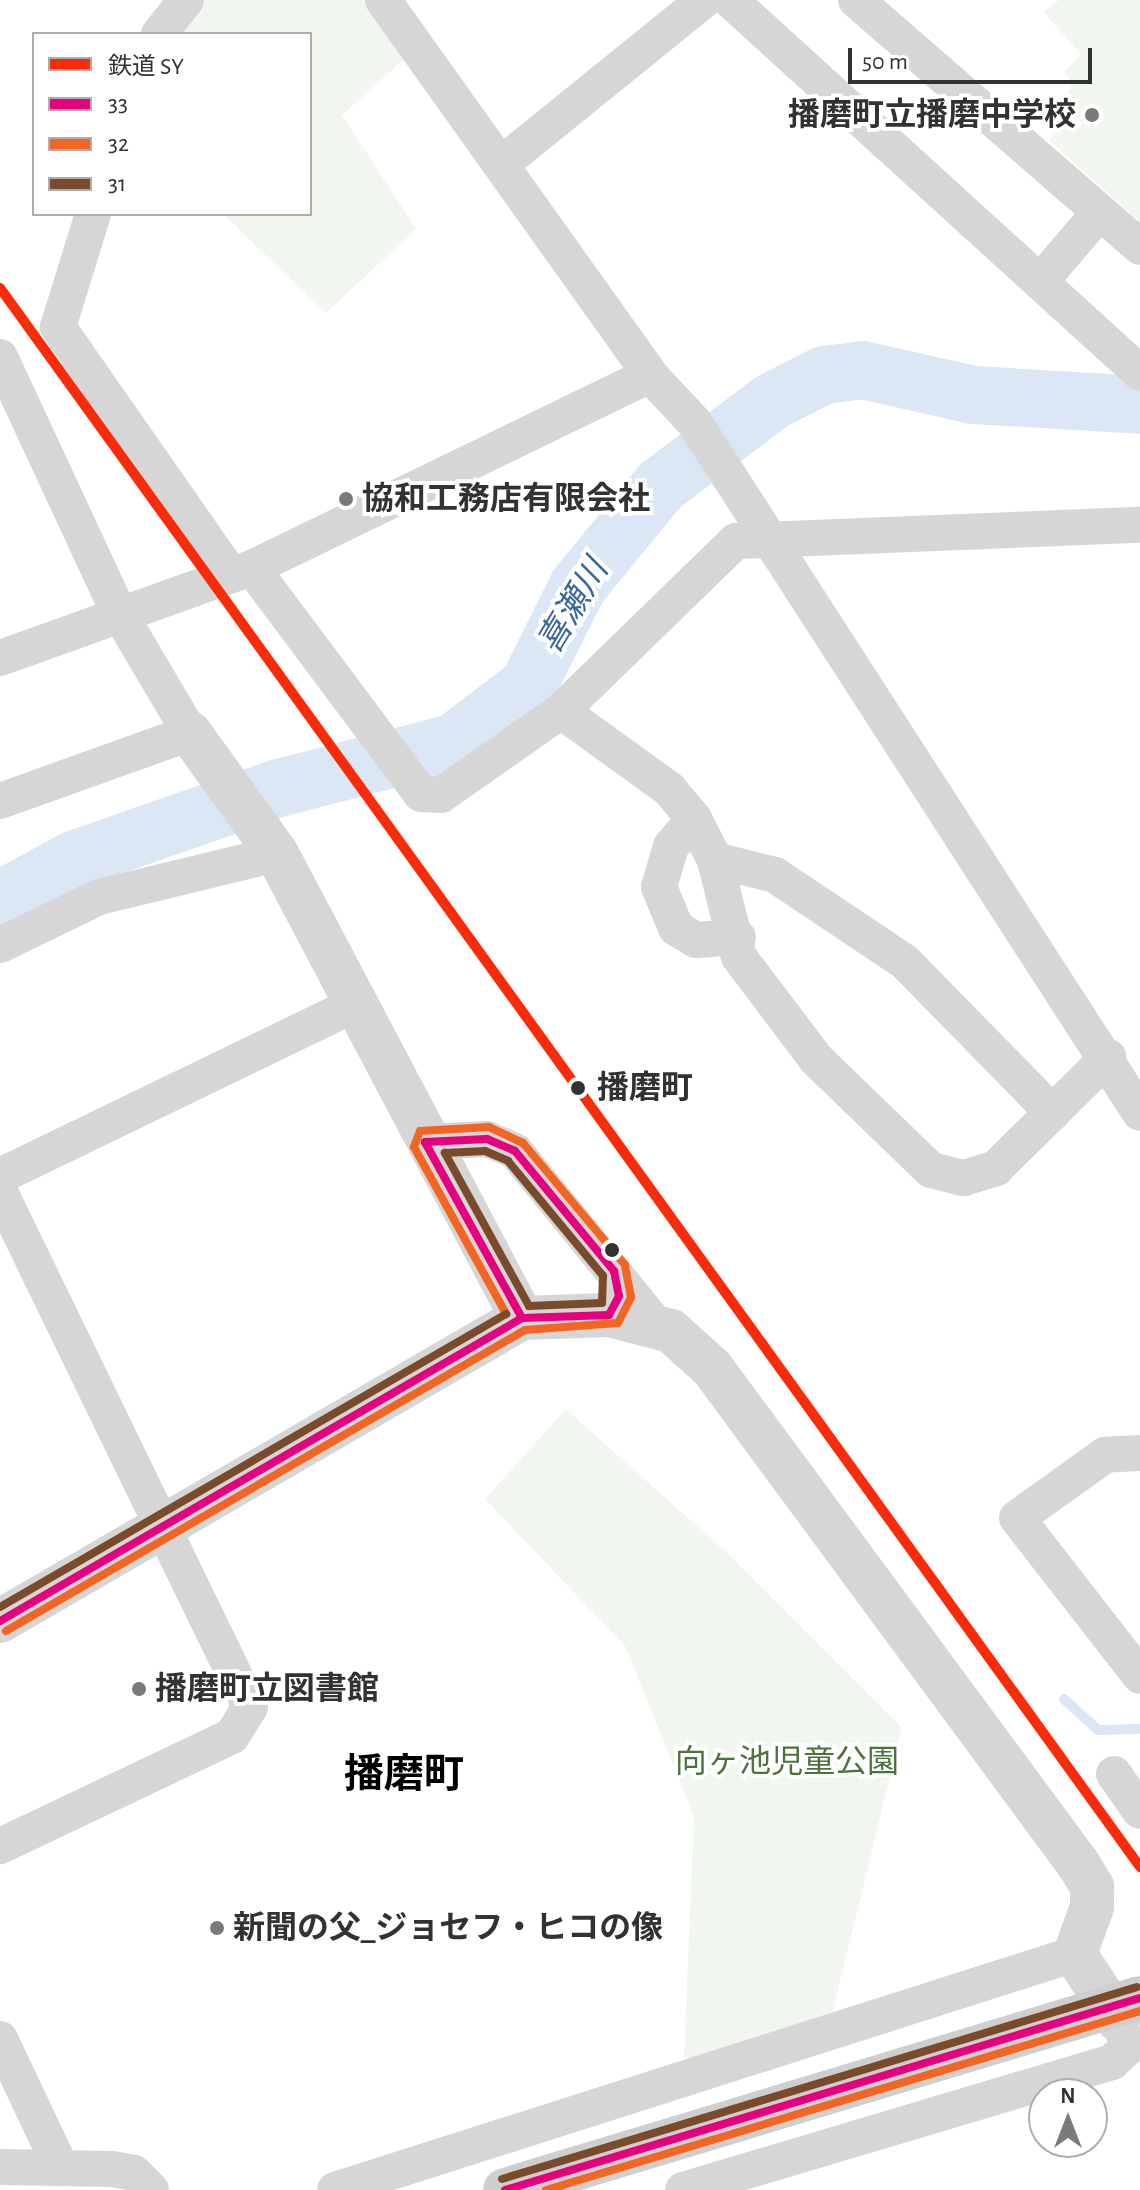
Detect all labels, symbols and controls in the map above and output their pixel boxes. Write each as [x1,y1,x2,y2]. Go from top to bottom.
legend [32,32,312,216]
scale bar [852,32,1096,82]
text: 50 m [862,50,908,74]
text: 鉄道 SY [108,55,184,79]
text: 33 [108,92,128,116]
place label: 播磨町立播磨中学校 [788,96,1076,134]
marker: 播磨町立播磨中学校 [1083,106,1101,124]
text: 32 [108,132,129,156]
text: 31 [108,172,126,196]
place label: 協和工務店有限会社 [362,480,650,518]
marker: 協和工務店有限会社 [337,490,355,508]
water label: 喜瀬川 [530,553,618,661]
place label: 播磨町 [597,1069,693,1107]
marker: 播磨町 [566,1076,590,1100]
unlabelled marker [604,1242,620,1258]
place label: 播磨町立図書館 [155,1670,379,1708]
marker: 播磨町立図書館 [130,1680,148,1698]
park label: 向ヶ池児童公園 [675,1743,899,1781]
district label: 播磨町 [344,1751,464,1799]
place label: 新聞の父_ジョセフ・ヒコの像 [233,1909,663,1947]
marker: 新聞の父_ジョセフ・ヒコの像 [208,1919,226,1937]
north arrow [1028,2078,1108,2158]
text: N [1060,2085,1076,2107]

